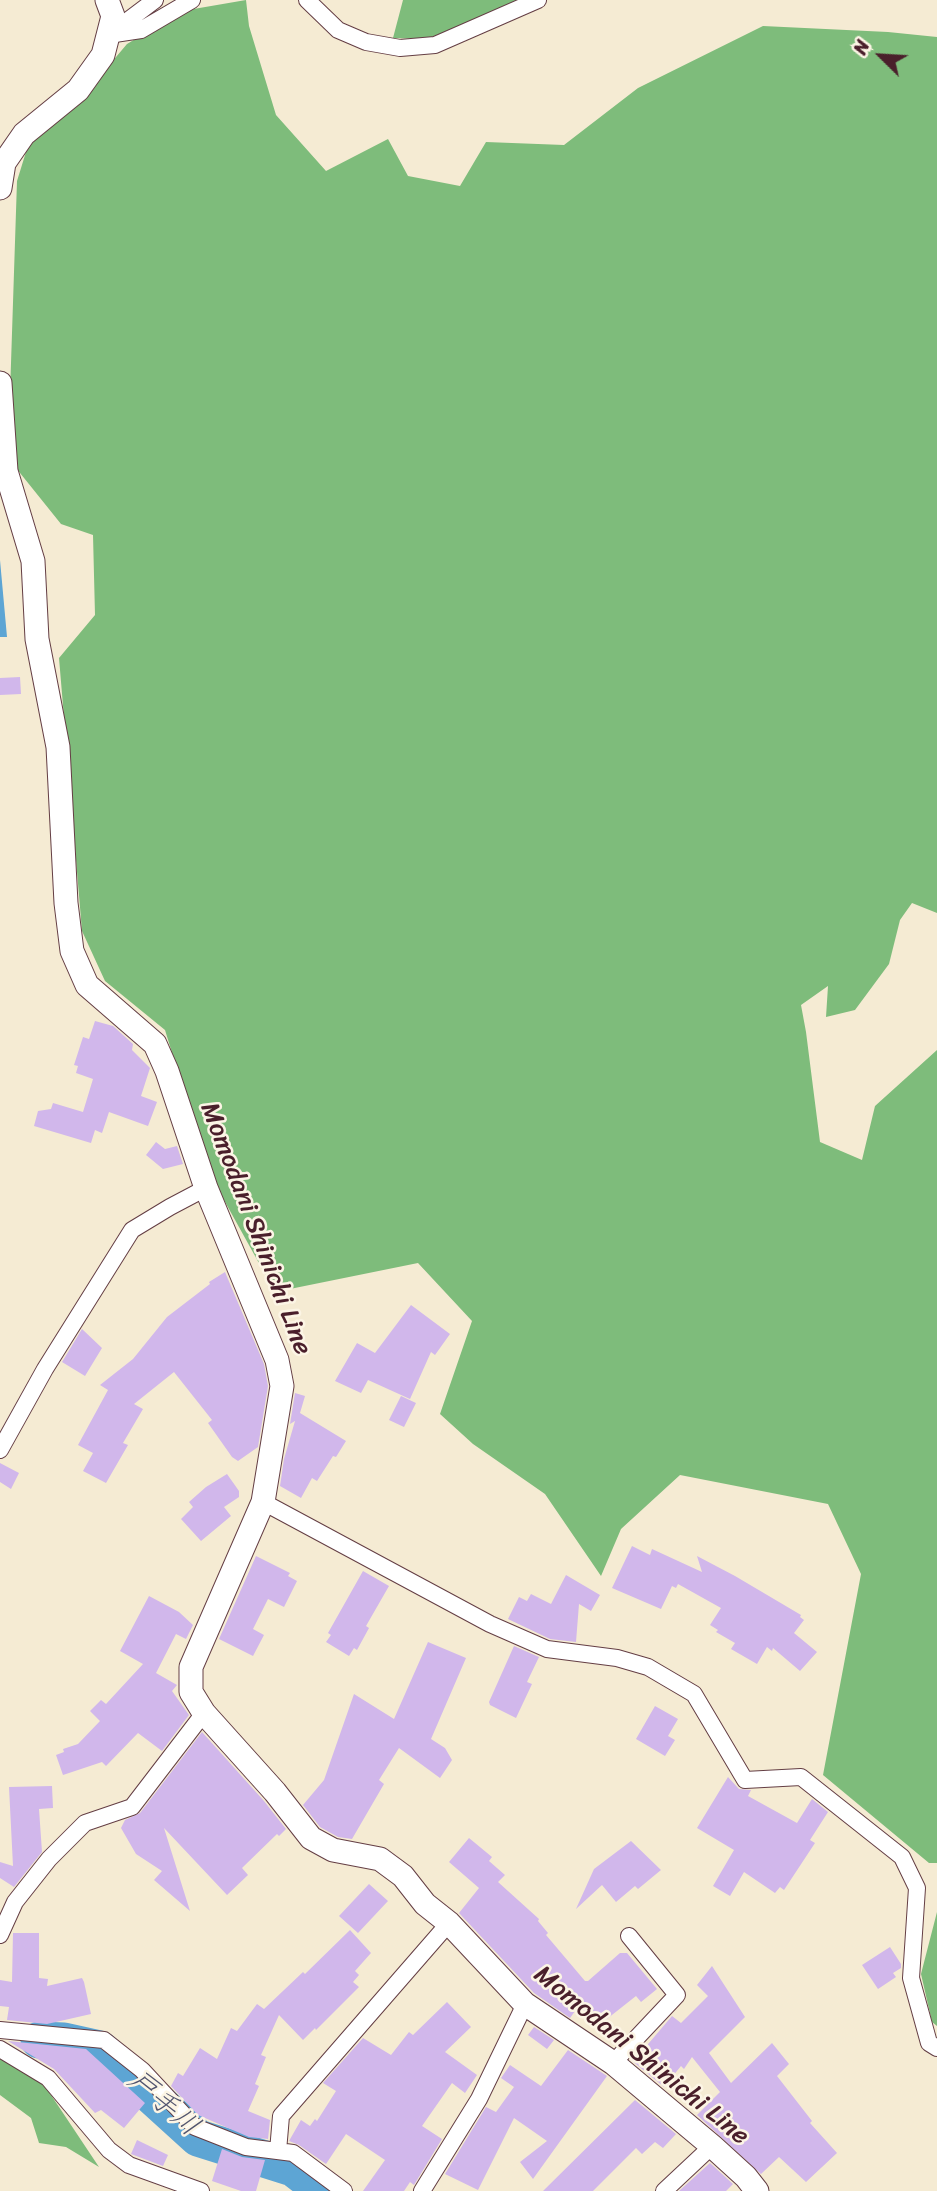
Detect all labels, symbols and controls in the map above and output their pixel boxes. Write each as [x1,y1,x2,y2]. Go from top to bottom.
north arrow [846,21,916,91]
text: N [844,35,879,60]
street label: Momodani Shinichi Line [192,1098,318,1360]
street label: Momodani Shinichi Line [527,1960,755,2152]
water label: 戸手川 [120,2064,206,2144]

